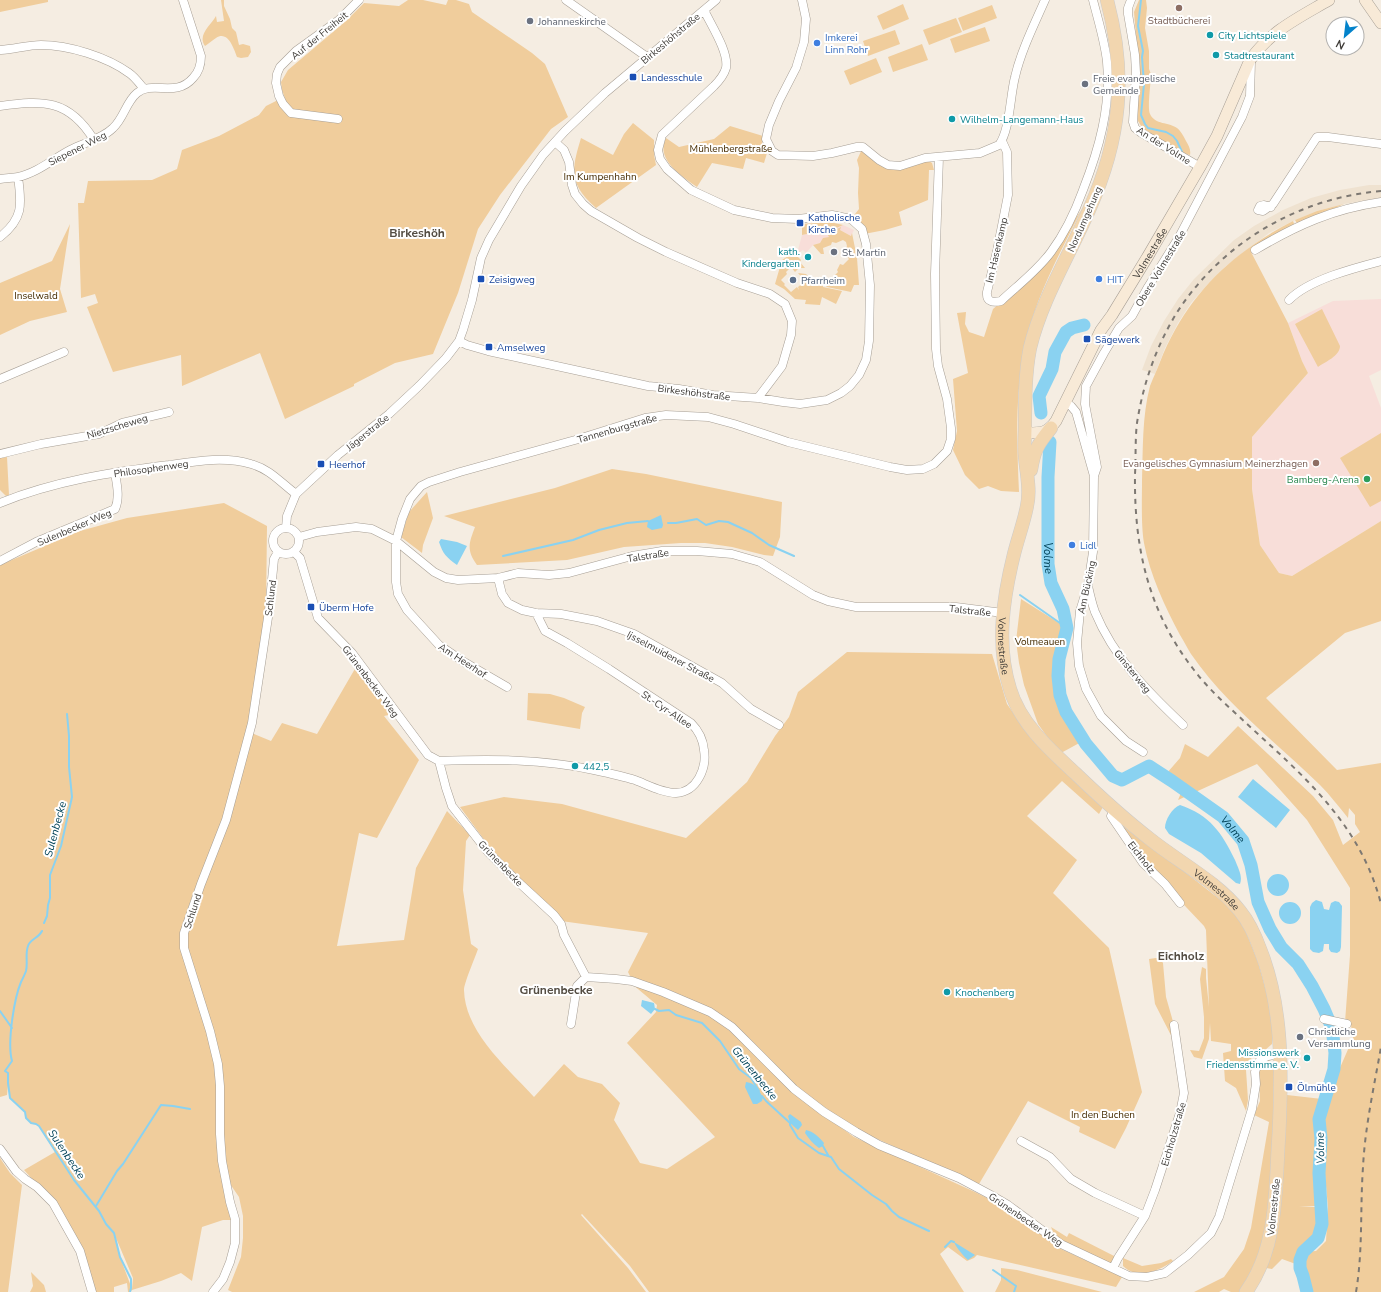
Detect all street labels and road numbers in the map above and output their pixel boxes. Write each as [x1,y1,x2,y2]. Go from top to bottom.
street label: Auf der Freiheit [288,8,351,63]
street label: Birkeshöhstraße [638,10,703,68]
street label: An der Volme [1134,124,1193,168]
street label: Siepener Weg [46,128,109,170]
street label: Nordumgehung [1064,184,1106,254]
street label: Im Hasenkamp [983,216,1011,284]
street label: Volmestraße [1129,225,1171,283]
street label: Obere Volmestraße [1132,227,1189,310]
street label: Birkeshöhstraße [657,382,731,404]
street label: Nietzscheweg [85,411,150,443]
street label: Jägerstraße [342,411,392,455]
street label: Tannenburgstraße [576,411,659,447]
street label: Philosophenweg [113,457,189,481]
street label: Sulenbecker Weg [35,506,114,550]
street label: Talstraße [626,546,670,566]
street label: Am Bücking [1074,559,1099,615]
street label: Schlund [262,579,280,617]
street label: Talstraße [948,602,992,620]
street label: Volmestraße [994,616,1012,676]
street label: Ijsselmuidener Straße [624,628,717,686]
street label: Am Heerhof [436,640,490,682]
street label: Grünenbecker Weg [338,643,402,721]
street label: Ginsterweg [1110,647,1154,696]
street label: St.-Cyr-Allee [638,688,695,732]
street label: Grünenbecke [475,838,526,890]
street label: Eichholz [1124,839,1158,877]
street label: Volmestraße [1189,866,1242,914]
street label: Schlund [181,892,205,931]
street label: Eichholzstraße [1158,1101,1190,1168]
street label: Volmestraße [1264,1178,1284,1237]
street label: Grünenbecker Weg [986,1190,1065,1250]

